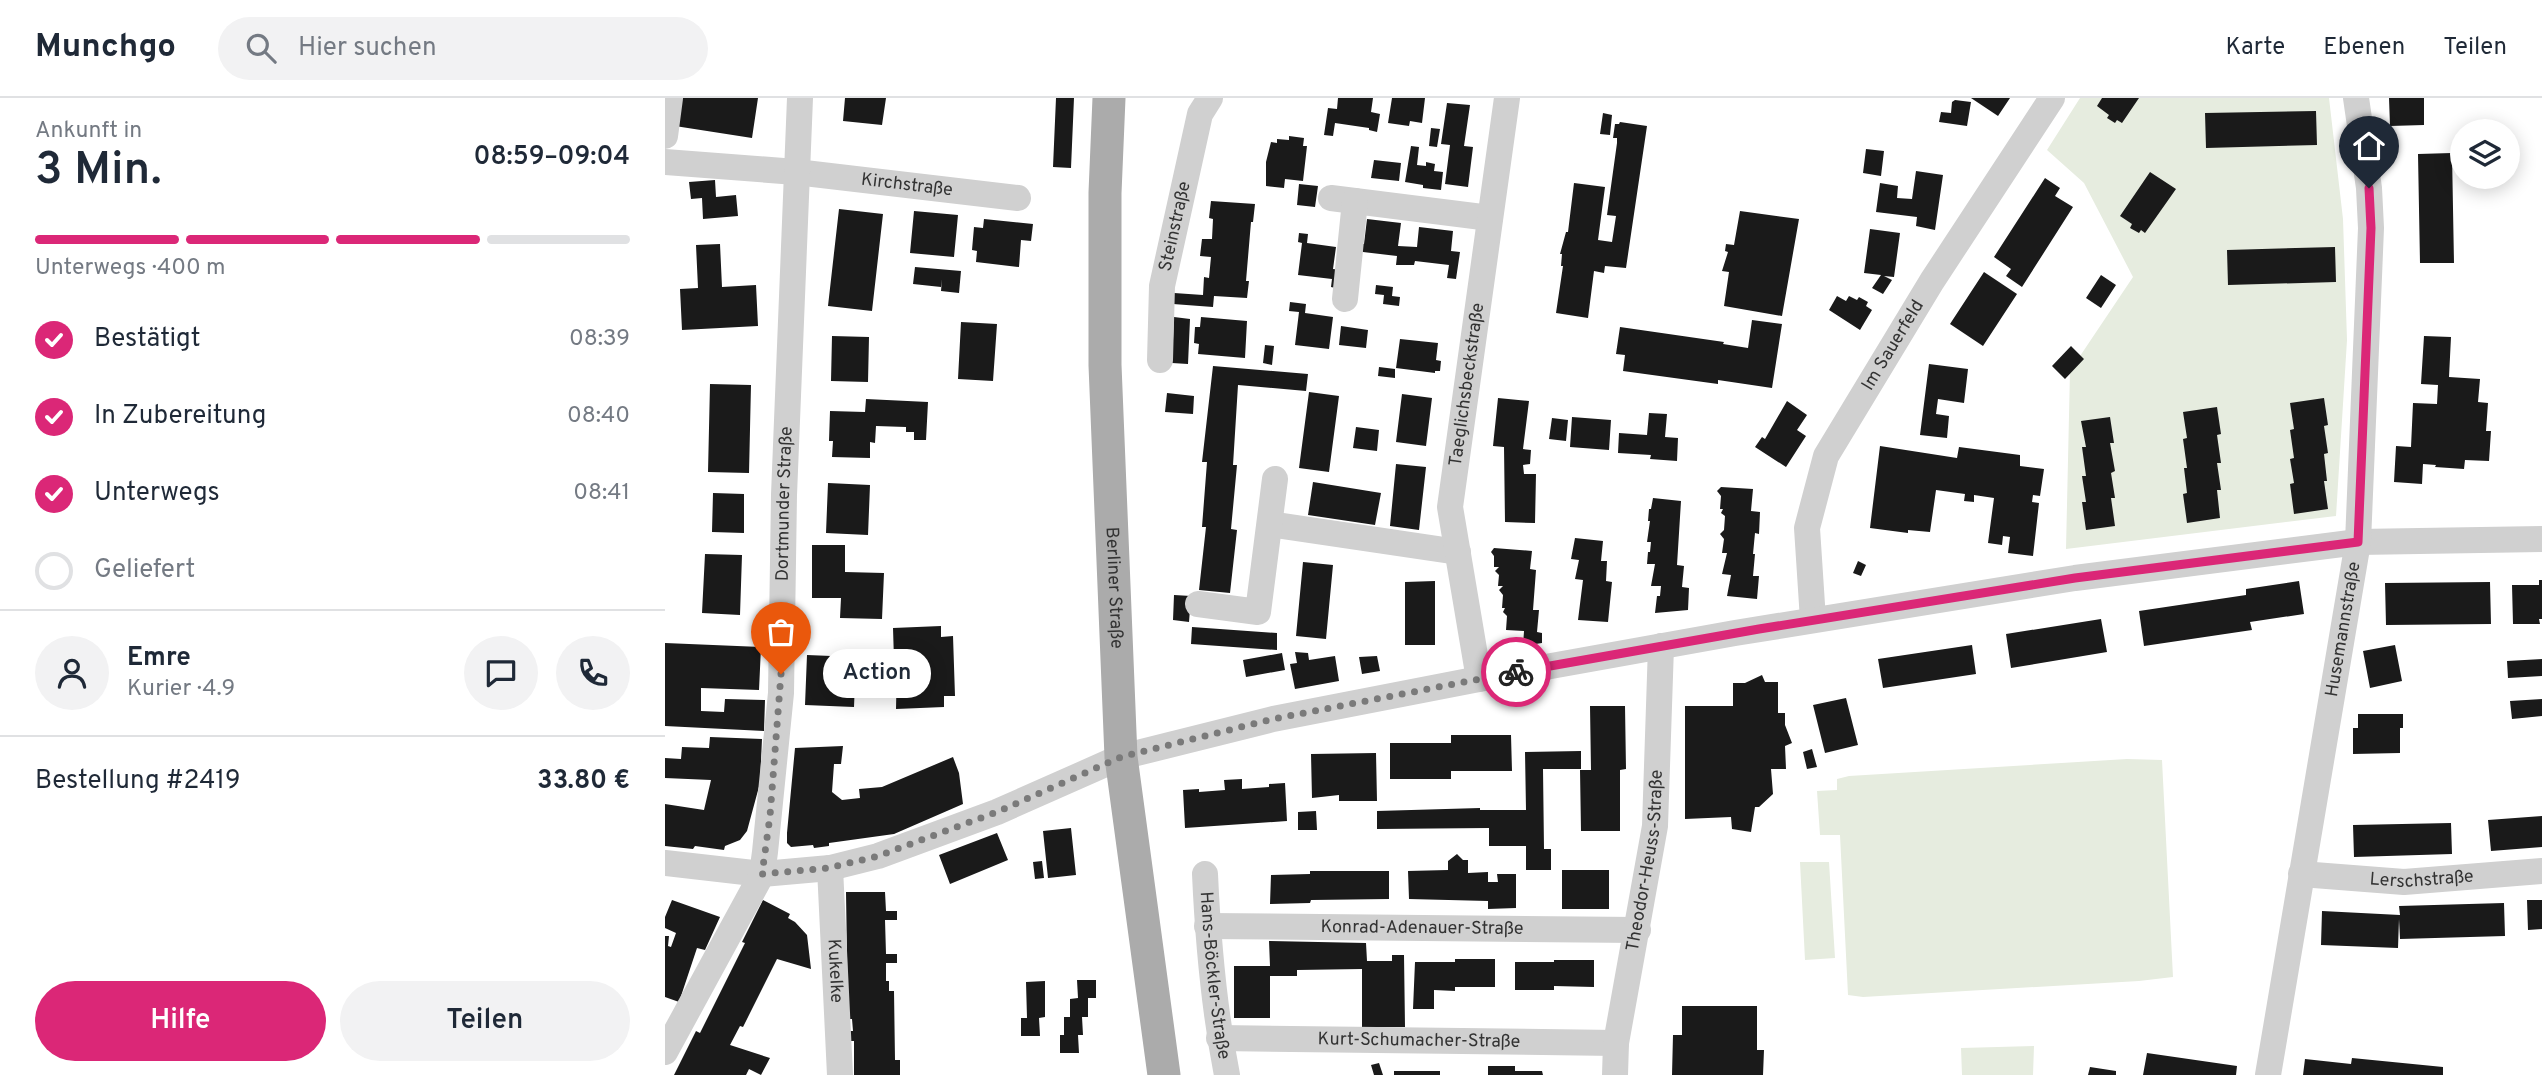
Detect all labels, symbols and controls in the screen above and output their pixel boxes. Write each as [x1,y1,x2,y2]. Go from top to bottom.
search box [218,17,708,80]
text: Munchgo [35,27,176,69]
icon: search [242,29,280,67]
text: Hier suchen [298,32,437,65]
text: Karte [2225,33,2285,63]
text: Ebenen [2323,33,2405,63]
text: Teilen [2443,33,2507,63]
pin [2339,116,2399,188]
text: Ankunft in [35,117,142,146]
map controls [2450,119,2520,189]
button: layers [2450,119,2520,189]
icon: home [2350,127,2388,165]
text: 08:59–09:04 [473,141,630,174]
text: 3 Min. [35,142,162,201]
street label: Kirchstraße [860,168,954,202]
street label: Steinstraße [1154,179,1196,274]
text: Unterwegs · 400 m [35,254,226,283]
street label: Im Sauerfeld [1857,296,1929,395]
street label: Taeglichsbeckstraße [1444,301,1490,468]
icon: check [35,321,73,359]
text: Bestätigt [94,323,201,356]
text: 08:39 [569,325,630,354]
icon: check [35,398,73,436]
text: In Zubereitung [94,400,266,433]
text: 08:40 [567,402,630,431]
street label: Dortmunder Straße [771,426,798,581]
icon: check [35,475,73,513]
text: Unterwegs [94,477,220,510]
text: 08:41 [573,479,630,508]
street label: Berliner Straße [1100,526,1128,649]
text: Geliefert [94,554,195,587]
street label: Husemannstraße [2321,560,2366,699]
pin [751,602,811,674]
icon: bag [762,613,800,651]
button: person [35,636,109,710]
button: chat [464,636,538,710]
button: phone [556,636,630,710]
courier [1481,637,1551,707]
text: Emre [127,642,191,675]
callout: Action [823,650,931,698]
icon: bike [1497,653,1535,691]
text: Action [843,659,911,688]
text: Kurier · 4.9 [127,675,235,704]
text: Bestellung #2419 [35,765,241,798]
text: 33.80 € [537,765,630,798]
street label: Theodor-Heuss-Straße [1621,769,1668,953]
street label: Lerschstraße [2369,865,2475,894]
street label: Hans-Böckler-Straße [1194,891,1235,1061]
street label: Konrad-Adenauer-Straße [1320,916,1524,940]
street label: Kukelke [822,938,848,1003]
button: Hilfe [35,981,326,1061]
button: Teilen [340,981,630,1061]
street label: Kurt-Schumacher-Straße [1318,1028,1520,1053]

